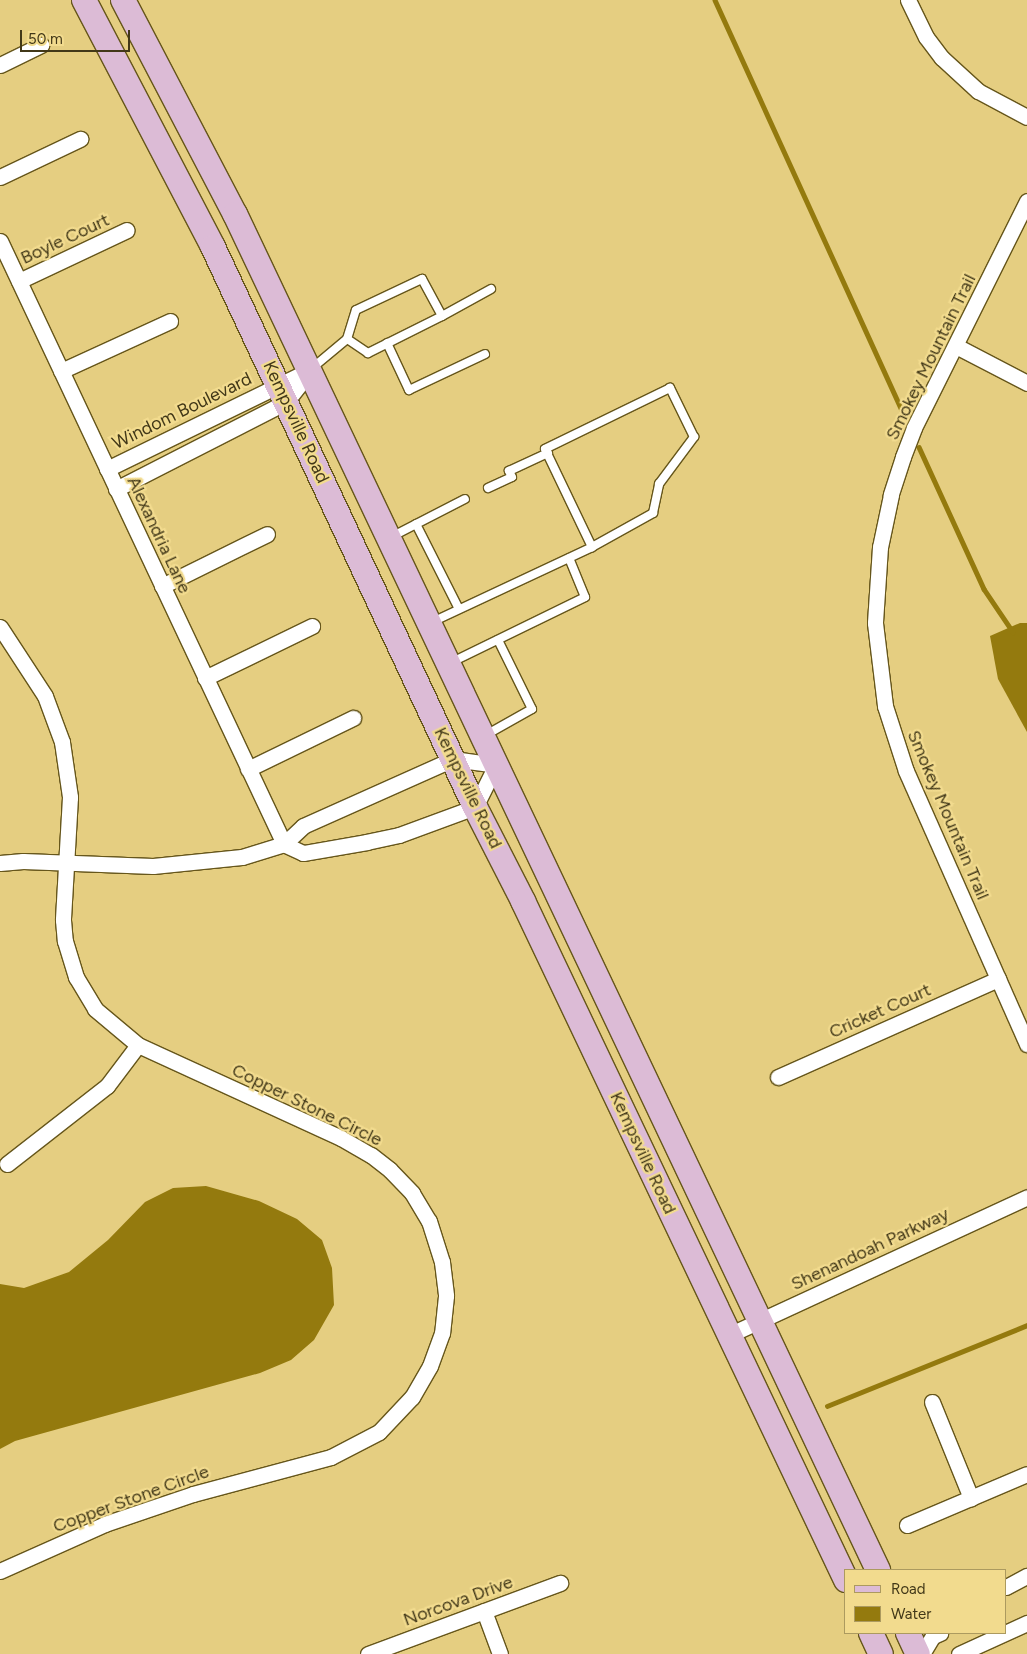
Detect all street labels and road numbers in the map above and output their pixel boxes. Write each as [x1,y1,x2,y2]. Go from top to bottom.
street label: Boyle Court [17,209,113,269]
street label: Smokey Mountain Trail [881,271,981,443]
street label: Kempsville Road [258,358,334,486]
street label: Windom Boulevard [109,368,255,454]
street label: Alexandria Lane [122,473,196,597]
street label: Kempsville Road [429,724,507,852]
street label: Smokey Mountain Trail [903,727,993,903]
street label: Cricket Court [826,979,934,1043]
street label: Copper Stone Circle [228,1059,386,1151]
street label: Kempsville Road [605,1089,681,1217]
street label: Shenandoah Parkway [788,1203,952,1295]
street label: Copper Stone Circle [50,1461,212,1537]
street label: Norcova Drive [400,1571,516,1631]

